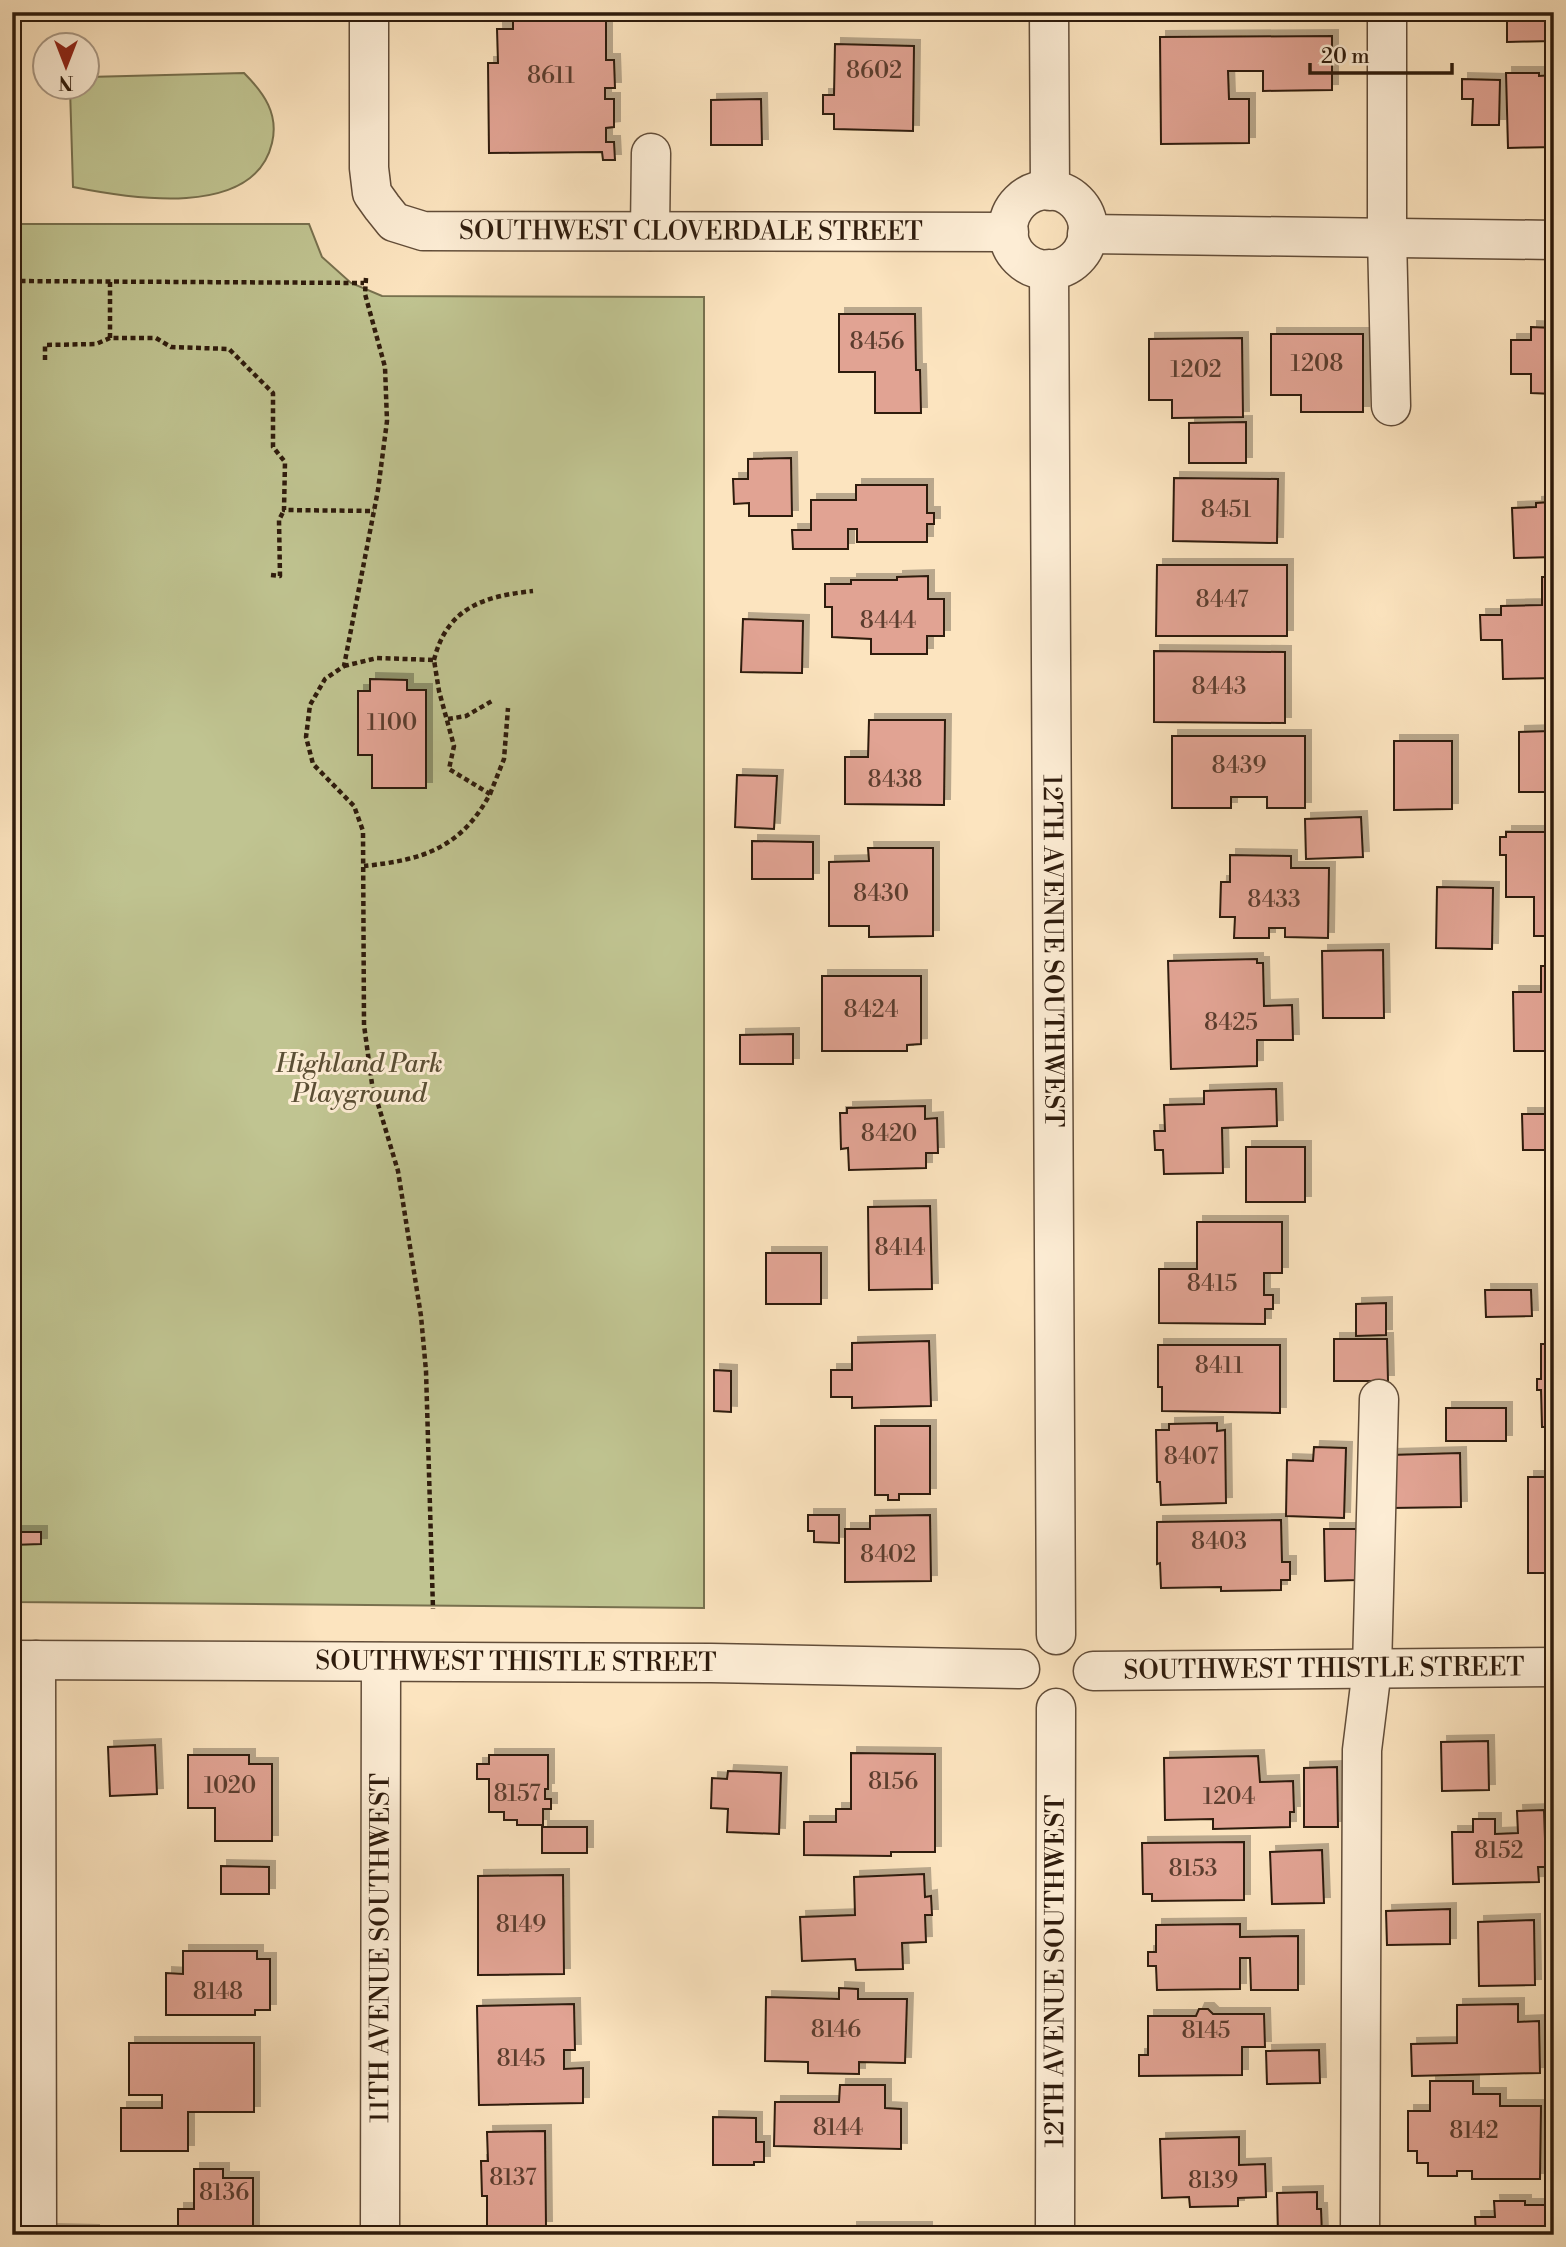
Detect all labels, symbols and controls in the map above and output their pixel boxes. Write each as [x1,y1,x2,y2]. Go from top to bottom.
north arrow [32,32,102,102]
scale bar [1310,32,1452,76]
text: 20 m [1321,44,1370,70]
house number: 8602 [846,57,902,85]
house number: 8611 [527,62,575,90]
text: N [58,70,74,94]
street label: SOUTHWEST CLOVERDALE STREET [459,215,923,248]
house number: 8456 [850,328,904,356]
house number: 1208 [1291,350,1343,378]
house number: 1202 [1170,356,1222,384]
house number: 8451 [1201,496,1251,524]
house number: 8447 [1196,586,1249,614]
house number: 8444 [860,607,916,635]
house number: 8443 [1192,673,1247,701]
house number: 1100 [367,709,417,737]
house number: 8439 [1212,752,1266,780]
house number: 8438 [868,766,922,794]
street label: 12TH AVENUE SOUTHWEST [1036,775,1069,1127]
house number: 8430 [853,880,909,908]
house number: 8433 [1247,886,1301,914]
house number: 8424 [843,996,899,1024]
house number: 8425 [1204,1009,1258,1037]
park label: Highland Park Playground [275,1048,443,1110]
house number: 8420 [861,1120,917,1148]
house number: 8414 [875,1234,925,1262]
house number: 8415 [1187,1270,1237,1298]
house number: 8411 [1195,1352,1243,1380]
house number: 8407 [1164,1443,1219,1471]
house number: 8403 [1191,1528,1247,1556]
house number: 8402 [860,1541,916,1569]
street label: SOUTHWEST THISTLE STREET [315,1645,717,1679]
street label: SOUTHWEST THISTLE STREET [1123,1651,1525,1687]
house number: 8156 [868,1768,918,1796]
house number: 1020 [204,1772,256,1800]
street label: 11TH AVENUE SOUTHWEST [364,1773,397,2123]
house number: 8157 [494,1780,541,1808]
house number: 1204 [1203,1783,1255,1811]
street label: 12TH AVENUE SOUTHWEST [1039,1795,1072,2147]
house number: 8152 [1474,1837,1524,1865]
house number: 8153 [1169,1855,1217,1883]
house number: 8149 [496,1911,546,1939]
house number: 8148 [193,1978,243,2006]
house number: 8146 [811,2016,861,2044]
house number: 8145 [1182,2017,1231,2045]
house number: 8145 [497,2045,546,2073]
house number: 8144 [813,2114,863,2142]
house number: 8142 [1449,2117,1499,2145]
house number: 8137 [489,2164,537,2192]
house number: 8139 [1188,2167,1238,2195]
house number: 8136 [199,2179,249,2207]

